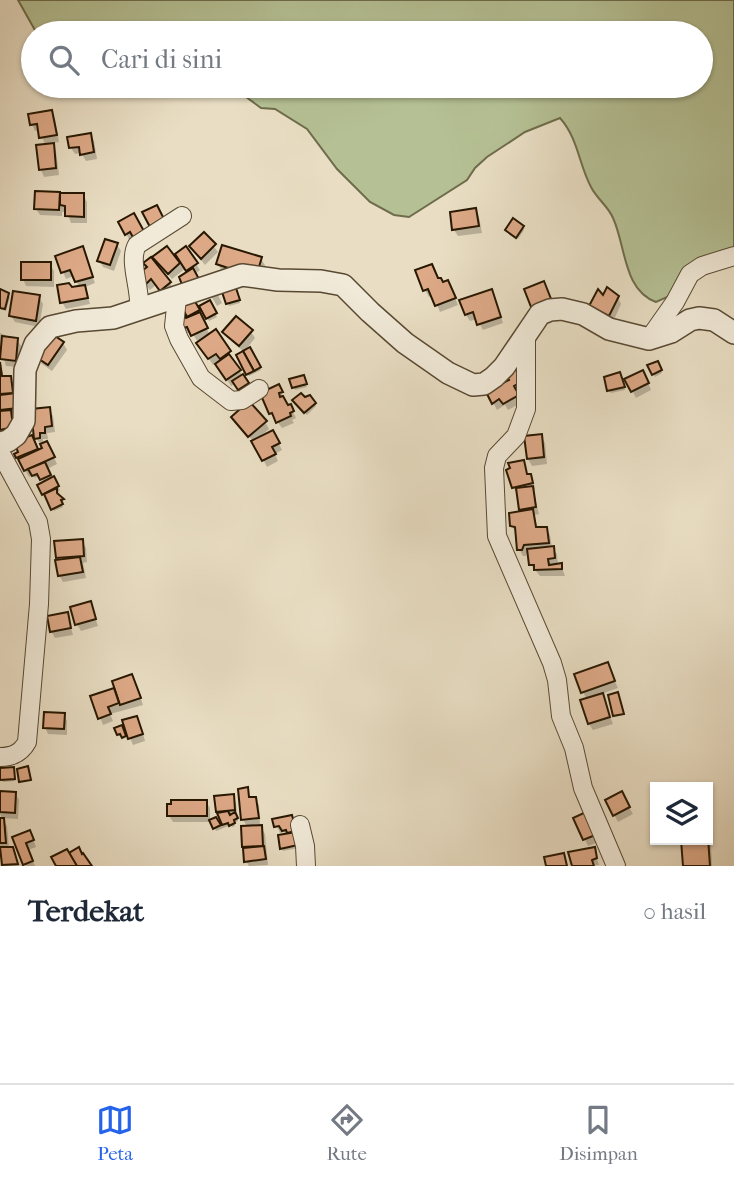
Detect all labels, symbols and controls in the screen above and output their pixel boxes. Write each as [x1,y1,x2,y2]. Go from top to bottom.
search box [21,21,713,98]
icon: search [45,41,83,79]
text: Cari di sini [101,44,222,75]
map controls [650,782,713,845]
button: layers [650,782,713,845]
text: Terdekat [28,894,144,929]
text: 0 hasil [643,898,706,925]
tab: Peta [96,1101,134,1165]
tab: Rute [326,1101,367,1165]
tab: Disimpan [559,1101,638,1165]

